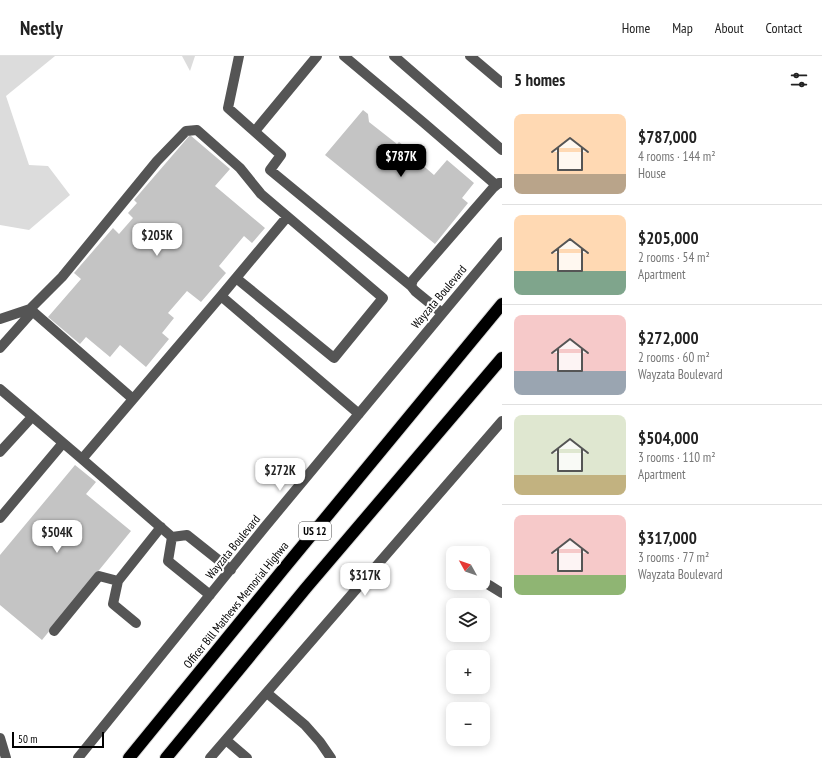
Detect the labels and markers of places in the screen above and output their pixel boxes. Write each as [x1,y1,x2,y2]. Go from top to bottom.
pin: $787K [373,144,429,178]
pin: $205K [129,223,185,257]
pin: $272K [252,458,308,492]
pin: $504K [29,520,85,554]
pin: $317K [337,563,393,597]

